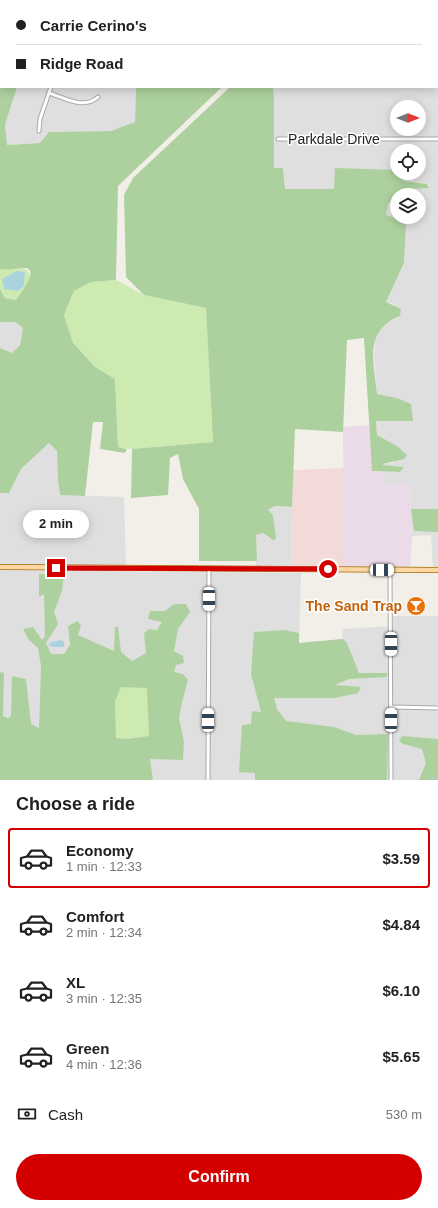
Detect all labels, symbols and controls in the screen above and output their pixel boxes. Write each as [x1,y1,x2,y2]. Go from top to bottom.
text: Carrie Cerino's [40,17,147,34]
text: Ridge Road [40,55,123,72]
north arrow [390,100,426,136]
map controls [390,100,426,224]
street label: Parkdale Drive [288,131,380,147]
button: locate [390,144,426,180]
button: layers [390,188,426,224]
callout: 2 min [23,510,89,538]
text: 2 min [39,516,73,531]
route end [47,559,65,577]
route start [319,560,337,578]
car [370,564,394,576]
car [203,587,215,611]
bar icon: The Sand Trap [405,595,427,617]
place label: The Sand Trap [306,598,402,614]
car [385,632,397,656]
car [202,708,214,732]
car [385,708,397,732]
text: Choose a ride [16,794,135,814]
icon: car [18,840,54,876]
text: Economy [66,842,134,859]
text: $3.59 [382,850,420,867]
text: 1 min · 12:33 [66,859,142,874]
icon: car [18,906,54,942]
text: Comfort [66,908,124,925]
text: $4.84 [382,916,420,933]
text: 2 min · 12:34 [66,925,142,940]
icon: car [18,972,54,1008]
text: XL [66,974,85,991]
text: $6.10 [382,982,420,999]
text: 3 min · 12:35 [66,991,142,1006]
icon: car [18,1038,54,1074]
text: Green [66,1040,109,1057]
text: $5.65 [382,1048,420,1065]
text: 4 min · 12:36 [66,1057,142,1072]
icon: cash [16,1103,38,1125]
text: Cash [48,1106,83,1123]
text: 530 m [386,1107,422,1122]
button: Confirm [16,1154,422,1200]

